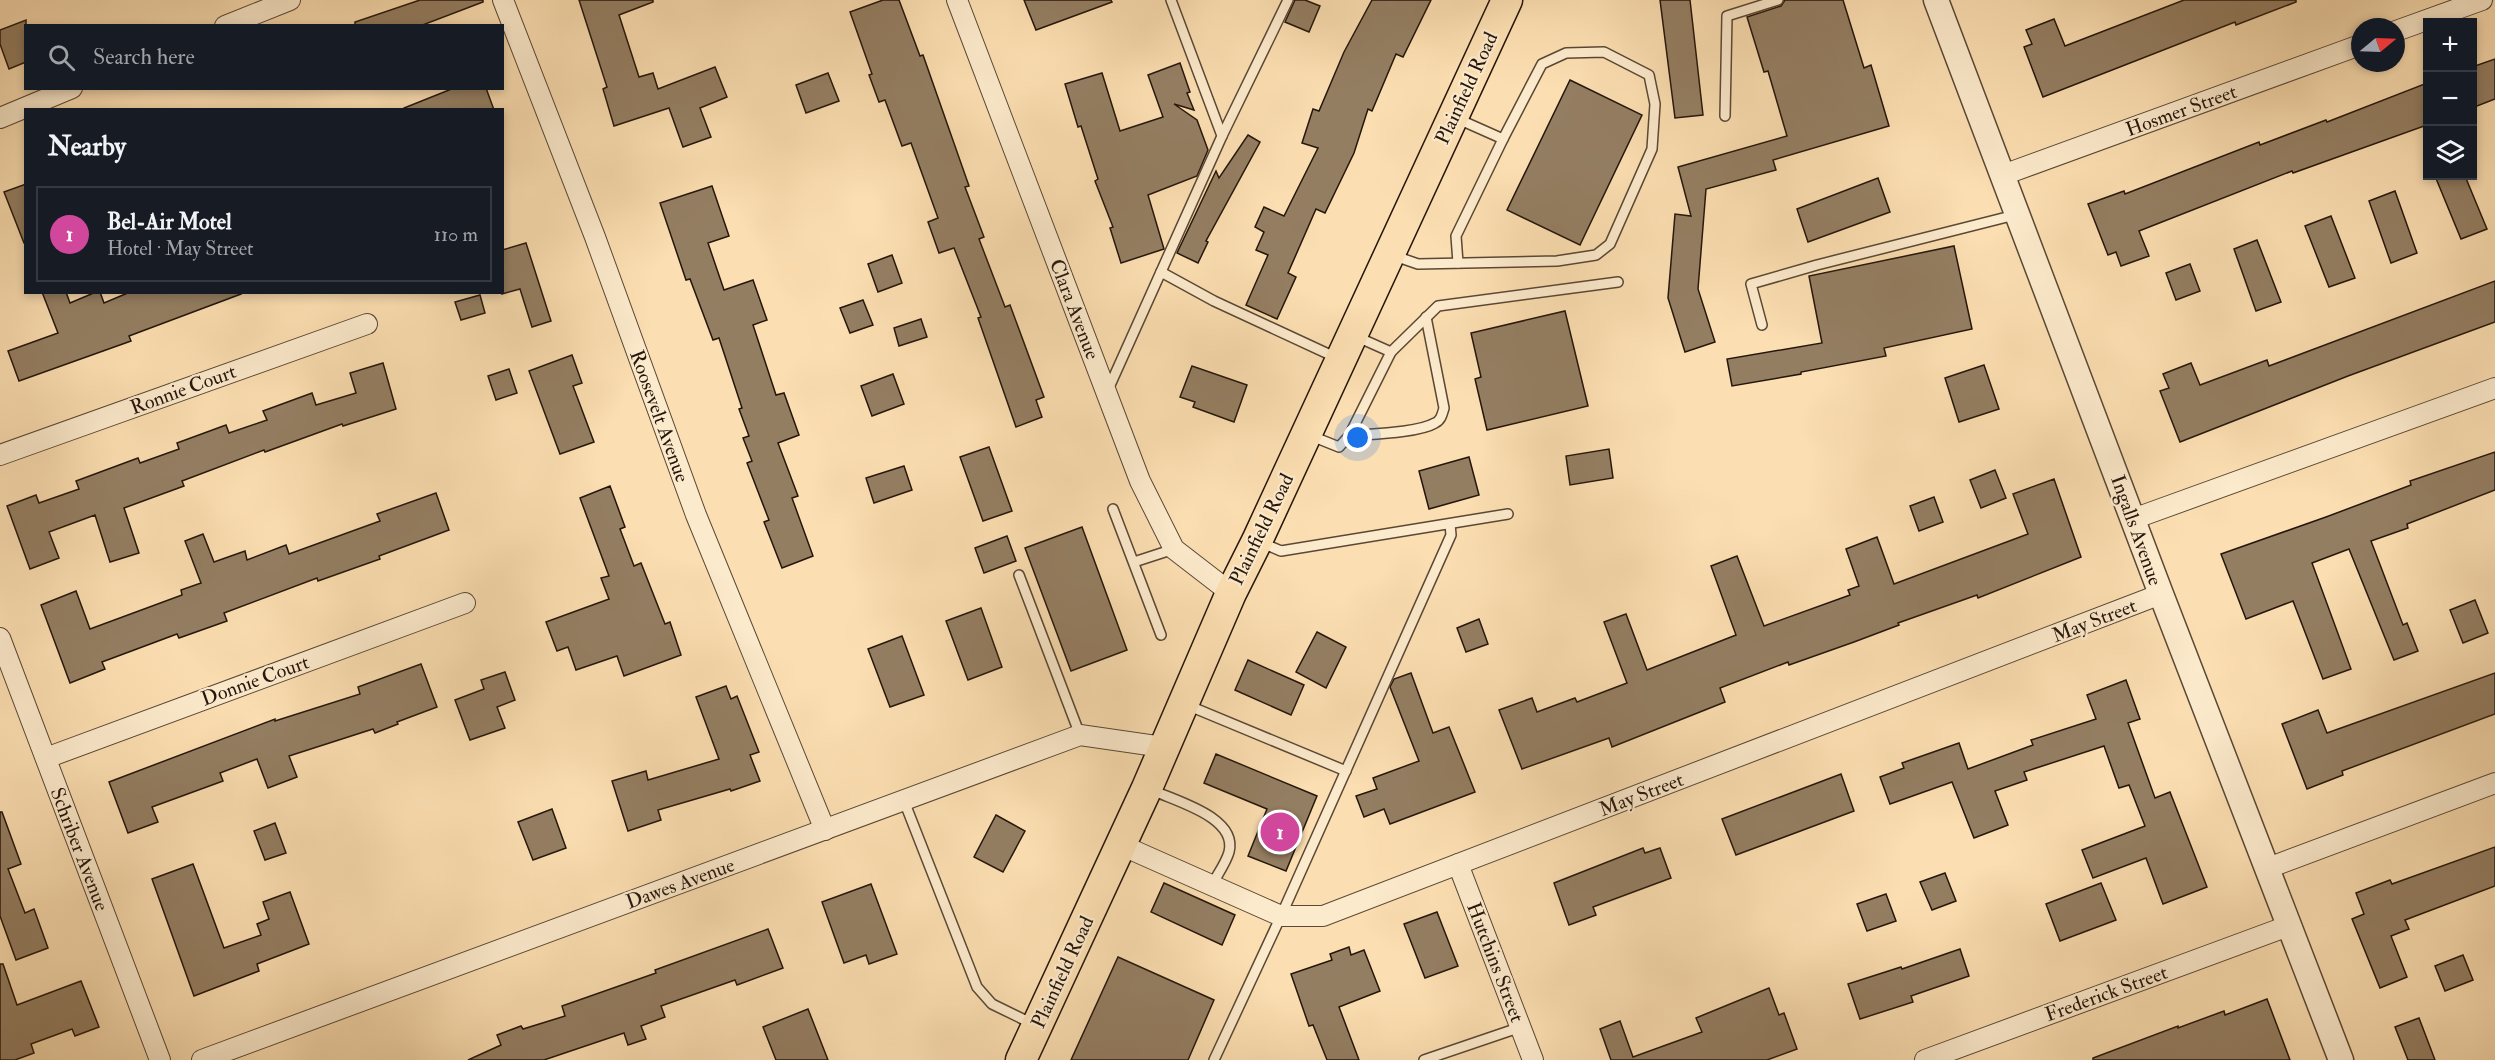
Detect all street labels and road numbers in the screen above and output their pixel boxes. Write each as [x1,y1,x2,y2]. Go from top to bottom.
street label: Plainfield Road [1430,28,1503,148]
street label: Hosmer Street [2122,79,2241,142]
street label: Clara Avenue [1044,255,1105,363]
street label: Roosevelt Avenue [624,347,695,486]
street label: Ronnie Court [127,359,240,420]
street label: Plainfield Road [1224,469,1299,589]
street label: Ingalls Avenue [2105,472,2168,589]
street label: May Street [2048,593,2140,648]
street label: Donnie Court [198,649,313,712]
street label: May Street [1595,767,1687,822]
street label: Schriber Avenue [45,784,115,914]
street label: Dawes Avenue [622,852,738,915]
street label: Hutchins Street [1461,899,1530,1026]
street label: Plainfield Road [1026,912,1099,1032]
street label: Frederick Street [2041,960,2171,1027]

